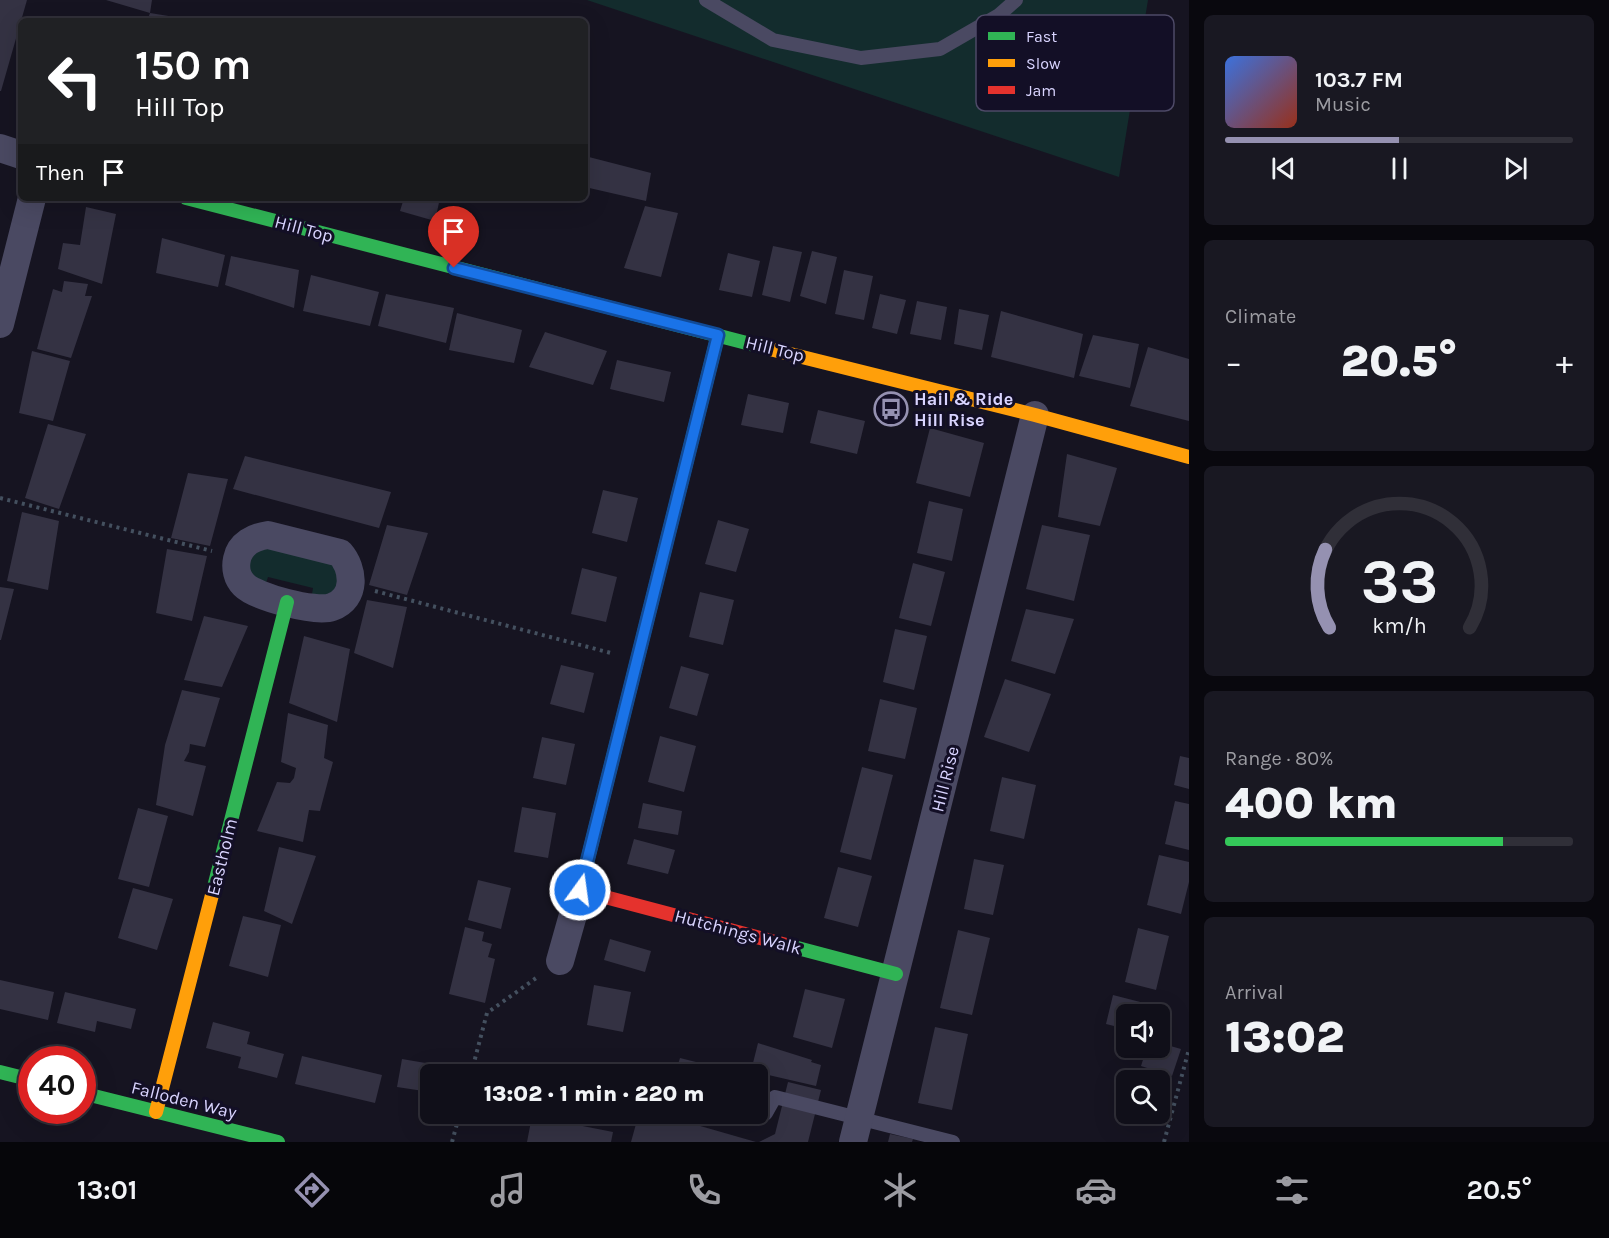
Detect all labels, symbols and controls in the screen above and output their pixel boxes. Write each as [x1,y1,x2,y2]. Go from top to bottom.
legend [976,15,1174,111]
text: Fast [1026,27,1057,46]
text: 150 m [135,40,251,90]
icon: left [36,42,114,120]
text: Slow [1026,54,1061,73]
text: 103.7 FM [1315,67,1403,93]
text: Jam [1026,81,1056,100]
text: Hill Top [135,91,225,123]
text: Music [1315,93,1371,116]
icon: previous [1267,152,1300,185]
icon: pause [1383,152,1416,185]
icon: next [1499,152,1532,185]
icon: arrive [97,156,130,189]
text: Then [36,160,85,186]
pin [428,206,479,268]
street label: Hill Top [272,211,336,247]
icon: arrive [437,215,470,248]
text: Climate [1225,305,1296,328]
street label: Hill Top [743,331,807,367]
text: 20.5° [1341,335,1457,387]
text: − [1225,343,1242,381]
text: + [1556,343,1573,381]
place label: Hail & Ride Hill Rise [914,388,1013,431]
bus stop icon: Hail & Ride Hill Rise [873,391,909,427]
text: 33 [1360,545,1438,618]
text: km/h [1372,613,1426,638]
street label: Hill Rise [926,744,964,814]
text: Range · 80% [1225,747,1334,770]
text: 400 km [1225,777,1398,829]
street label: Eastholm [202,816,242,898]
position arrow [548,858,612,922]
street label: Hutchings Walk [672,904,804,960]
text: Arrival [1225,981,1284,1004]
map controls [1116,1004,1170,1124]
button: sound [1116,1004,1170,1058]
text: 13:02 [1225,1011,1344,1063]
speed limit sign: 40 [18,1046,96,1124]
button: search [1116,1070,1170,1124]
street label: Falloden Way [129,1076,239,1124]
text: 13:02 · 1 min · 220 m [484,1081,704,1107]
icon: directions [291,1169,333,1211]
icon: music [487,1169,529,1211]
icon: phone [683,1169,725,1211]
icon: climate [879,1169,921,1211]
icon: car [1075,1169,1117,1211]
icon: filters [1271,1169,1313,1211]
text: 13:01 [77,1174,137,1206]
text: 20.5° [1467,1174,1532,1206]

